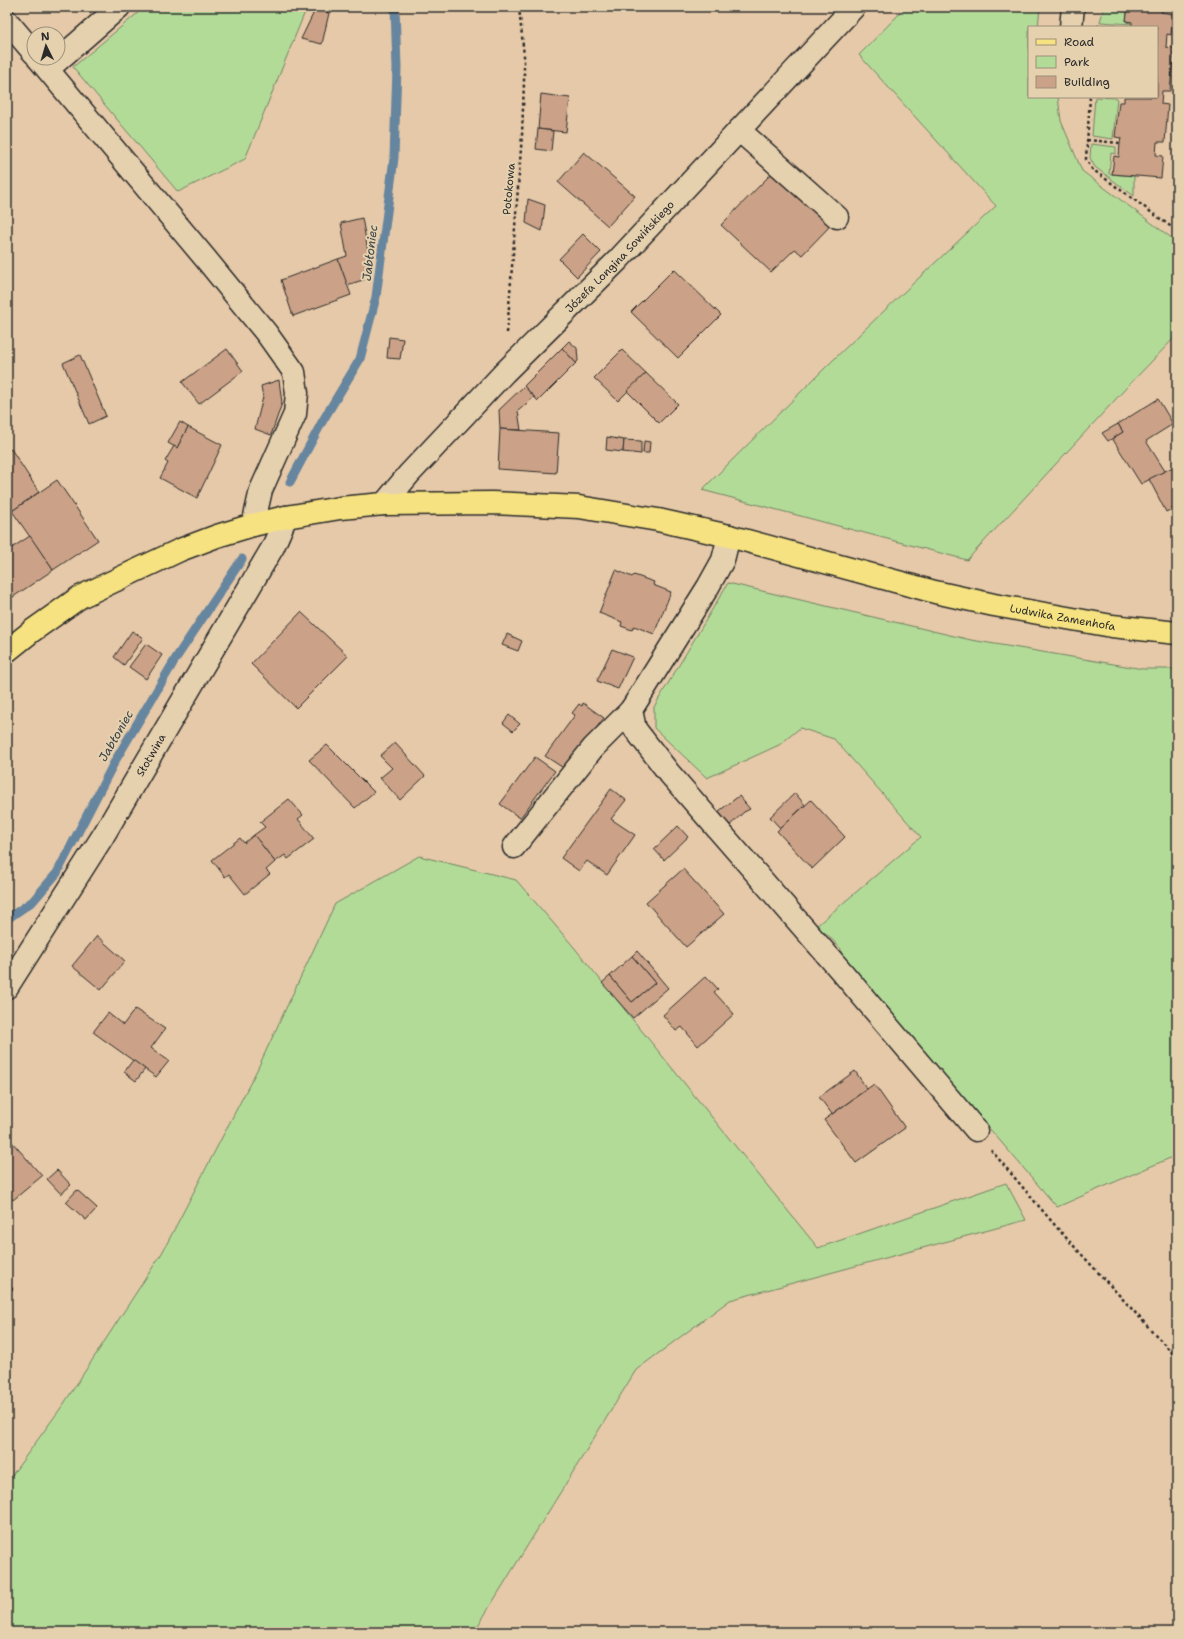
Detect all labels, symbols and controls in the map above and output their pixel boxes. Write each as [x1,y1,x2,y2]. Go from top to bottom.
north arrow [26,26,66,66]
legend [1028,26,1158,98]
text: N [40,29,50,44]
text: Road [1064,34,1095,50]
text: Park [1064,54,1090,70]
text: Building [1064,74,1110,90]
street label: Potokowa [499,162,519,216]
street label: Józefa Longina Sowińskiego [562,197,678,316]
water label: Jabłoniec [359,224,381,282]
street label: Ludwika Zamenhofa [1009,600,1117,634]
water label: Jabłoniec [95,707,137,765]
street label: Słotwina [132,731,169,779]

